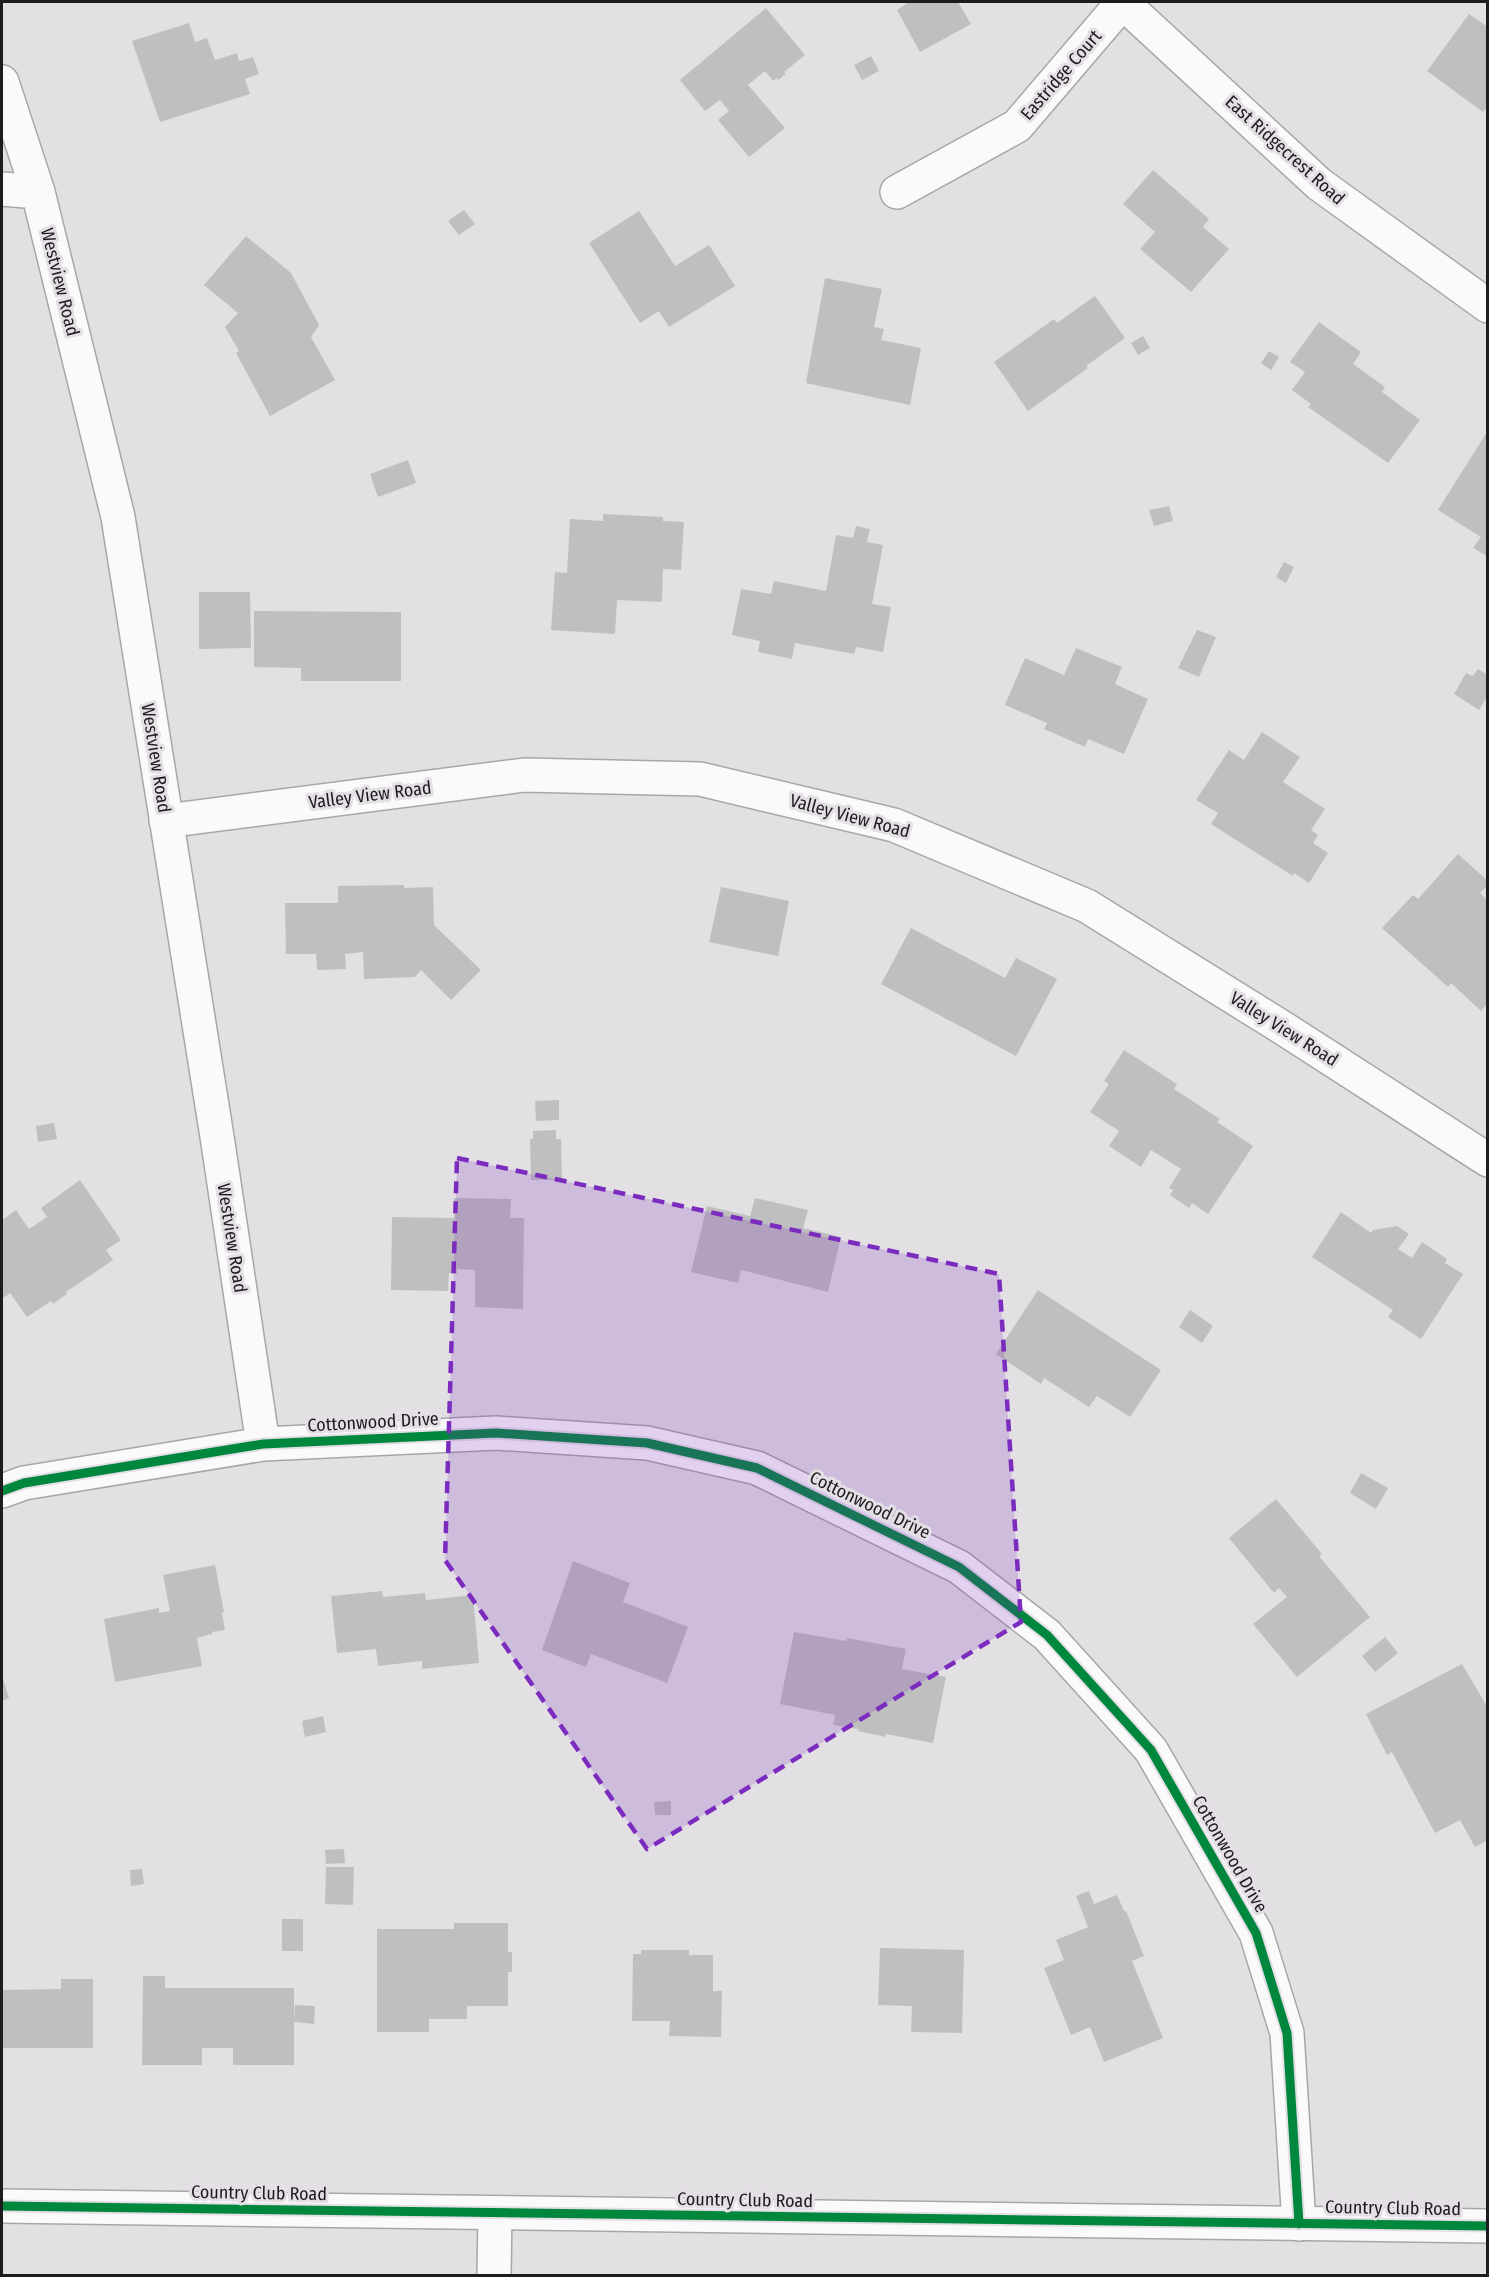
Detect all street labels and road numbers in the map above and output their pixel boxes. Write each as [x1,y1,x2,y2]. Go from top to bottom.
street label: Eastridge Court [1016,25,1106,125]
street label: East Ridgecrest Road [1221,91,1349,209]
street label: Westview Road [36,226,84,338]
street label: Westview Road [136,702,176,814]
street label: Valley View Road [307,777,433,813]
street label: Valley View Road [788,789,912,843]
street label: Valley View Road [1226,987,1342,1071]
street label: Westview Road [212,1182,252,1294]
street label: Cottonwood Drive [307,1408,439,1436]
street label: Cottonwood Drive [806,1466,934,1544]
street label: Cottonwood Drive [1188,1792,1272,1916]
street label: Country Club Road [191,2181,327,2205]
street label: Country Club Road [677,2188,813,2212]
street label: Country Club Road [1325,2196,1461,2220]

